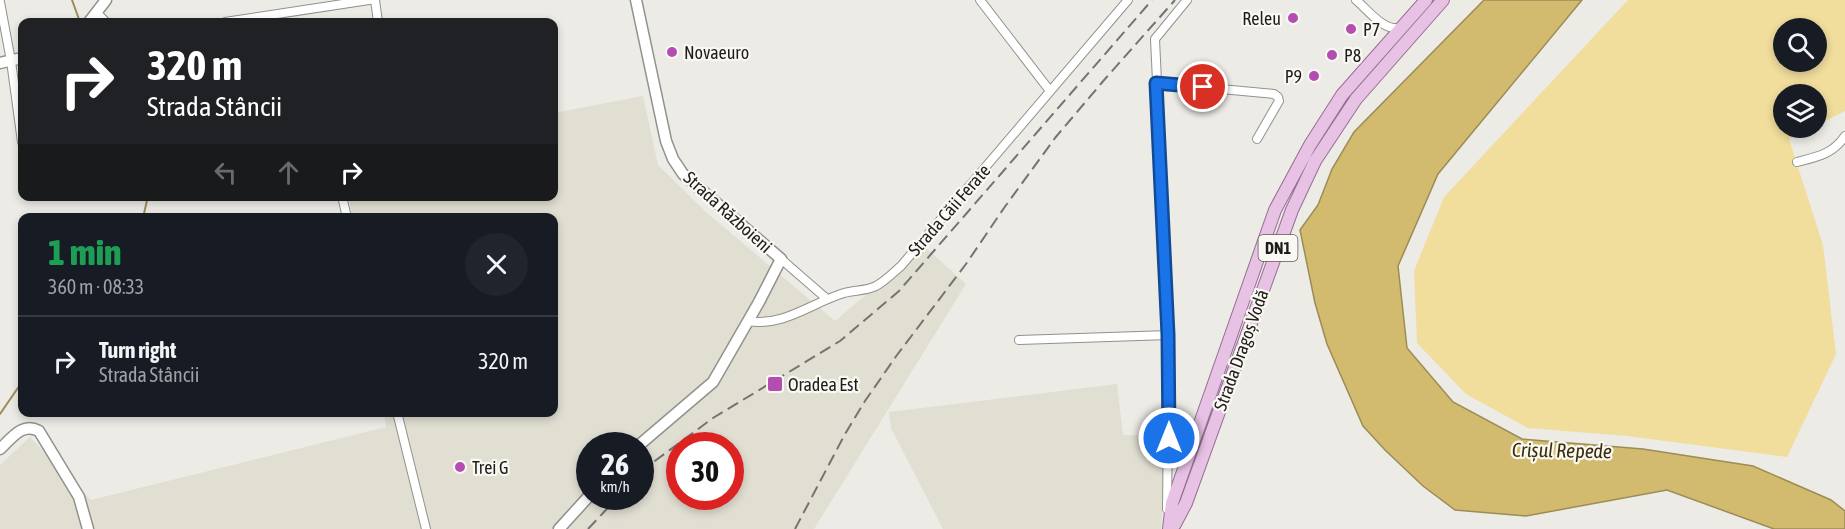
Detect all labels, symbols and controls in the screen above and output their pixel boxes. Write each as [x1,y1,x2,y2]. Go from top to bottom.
place label: Releu [1242,8,1281,29]
marker: Releu [1286,11,1300,25]
map controls [1773,18,1827,138]
button: search [1773,18,1827,72]
place label: P7 [1363,19,1380,40]
marker: P7 [1344,22,1358,36]
text: 320 m [147,41,242,89]
icon: right [48,42,126,120]
place label: Novaeuro [684,42,749,63]
marker: Novaeuro [665,45,679,59]
place label: P8 [1344,45,1361,66]
marker: P8 [1325,48,1339,62]
pin [1177,61,1228,112]
place label: P9 [1285,66,1302,87]
marker: P9 [1307,69,1321,83]
icon: arrive [1186,70,1219,103]
button: layers [1773,84,1827,138]
text: Strada Stâncii [147,91,282,122]
icon: left [209,156,242,189]
icon: ahead [272,156,305,189]
icon: right [335,156,368,189]
street label: Strada Căii Ferate [904,160,994,260]
street label: Strada Războieni [680,167,776,257]
text: 1 min [48,231,122,273]
button: close [465,233,528,296]
road number: DN1 [1258,235,1298,261]
text: 360 m · 08:33 [48,275,144,298]
street label: Strada Dragoș Vodă [1209,287,1273,413]
text: Turn right [99,337,176,363]
icon: right [48,345,81,378]
text: 320 m [478,348,528,374]
text: Strada Stâncii [99,363,199,386]
place label: Oradea Est [788,374,859,395]
marker: Oradea Est [766,375,784,393]
position arrow [1137,406,1201,470]
speed limit sign: 30 [666,432,744,510]
water label: Crișul Repede [1512,438,1612,462]
text: 26 [601,447,629,481]
place label: Trei G [472,457,508,478]
marker: Trei G [453,460,467,474]
text: km/h [600,478,630,495]

